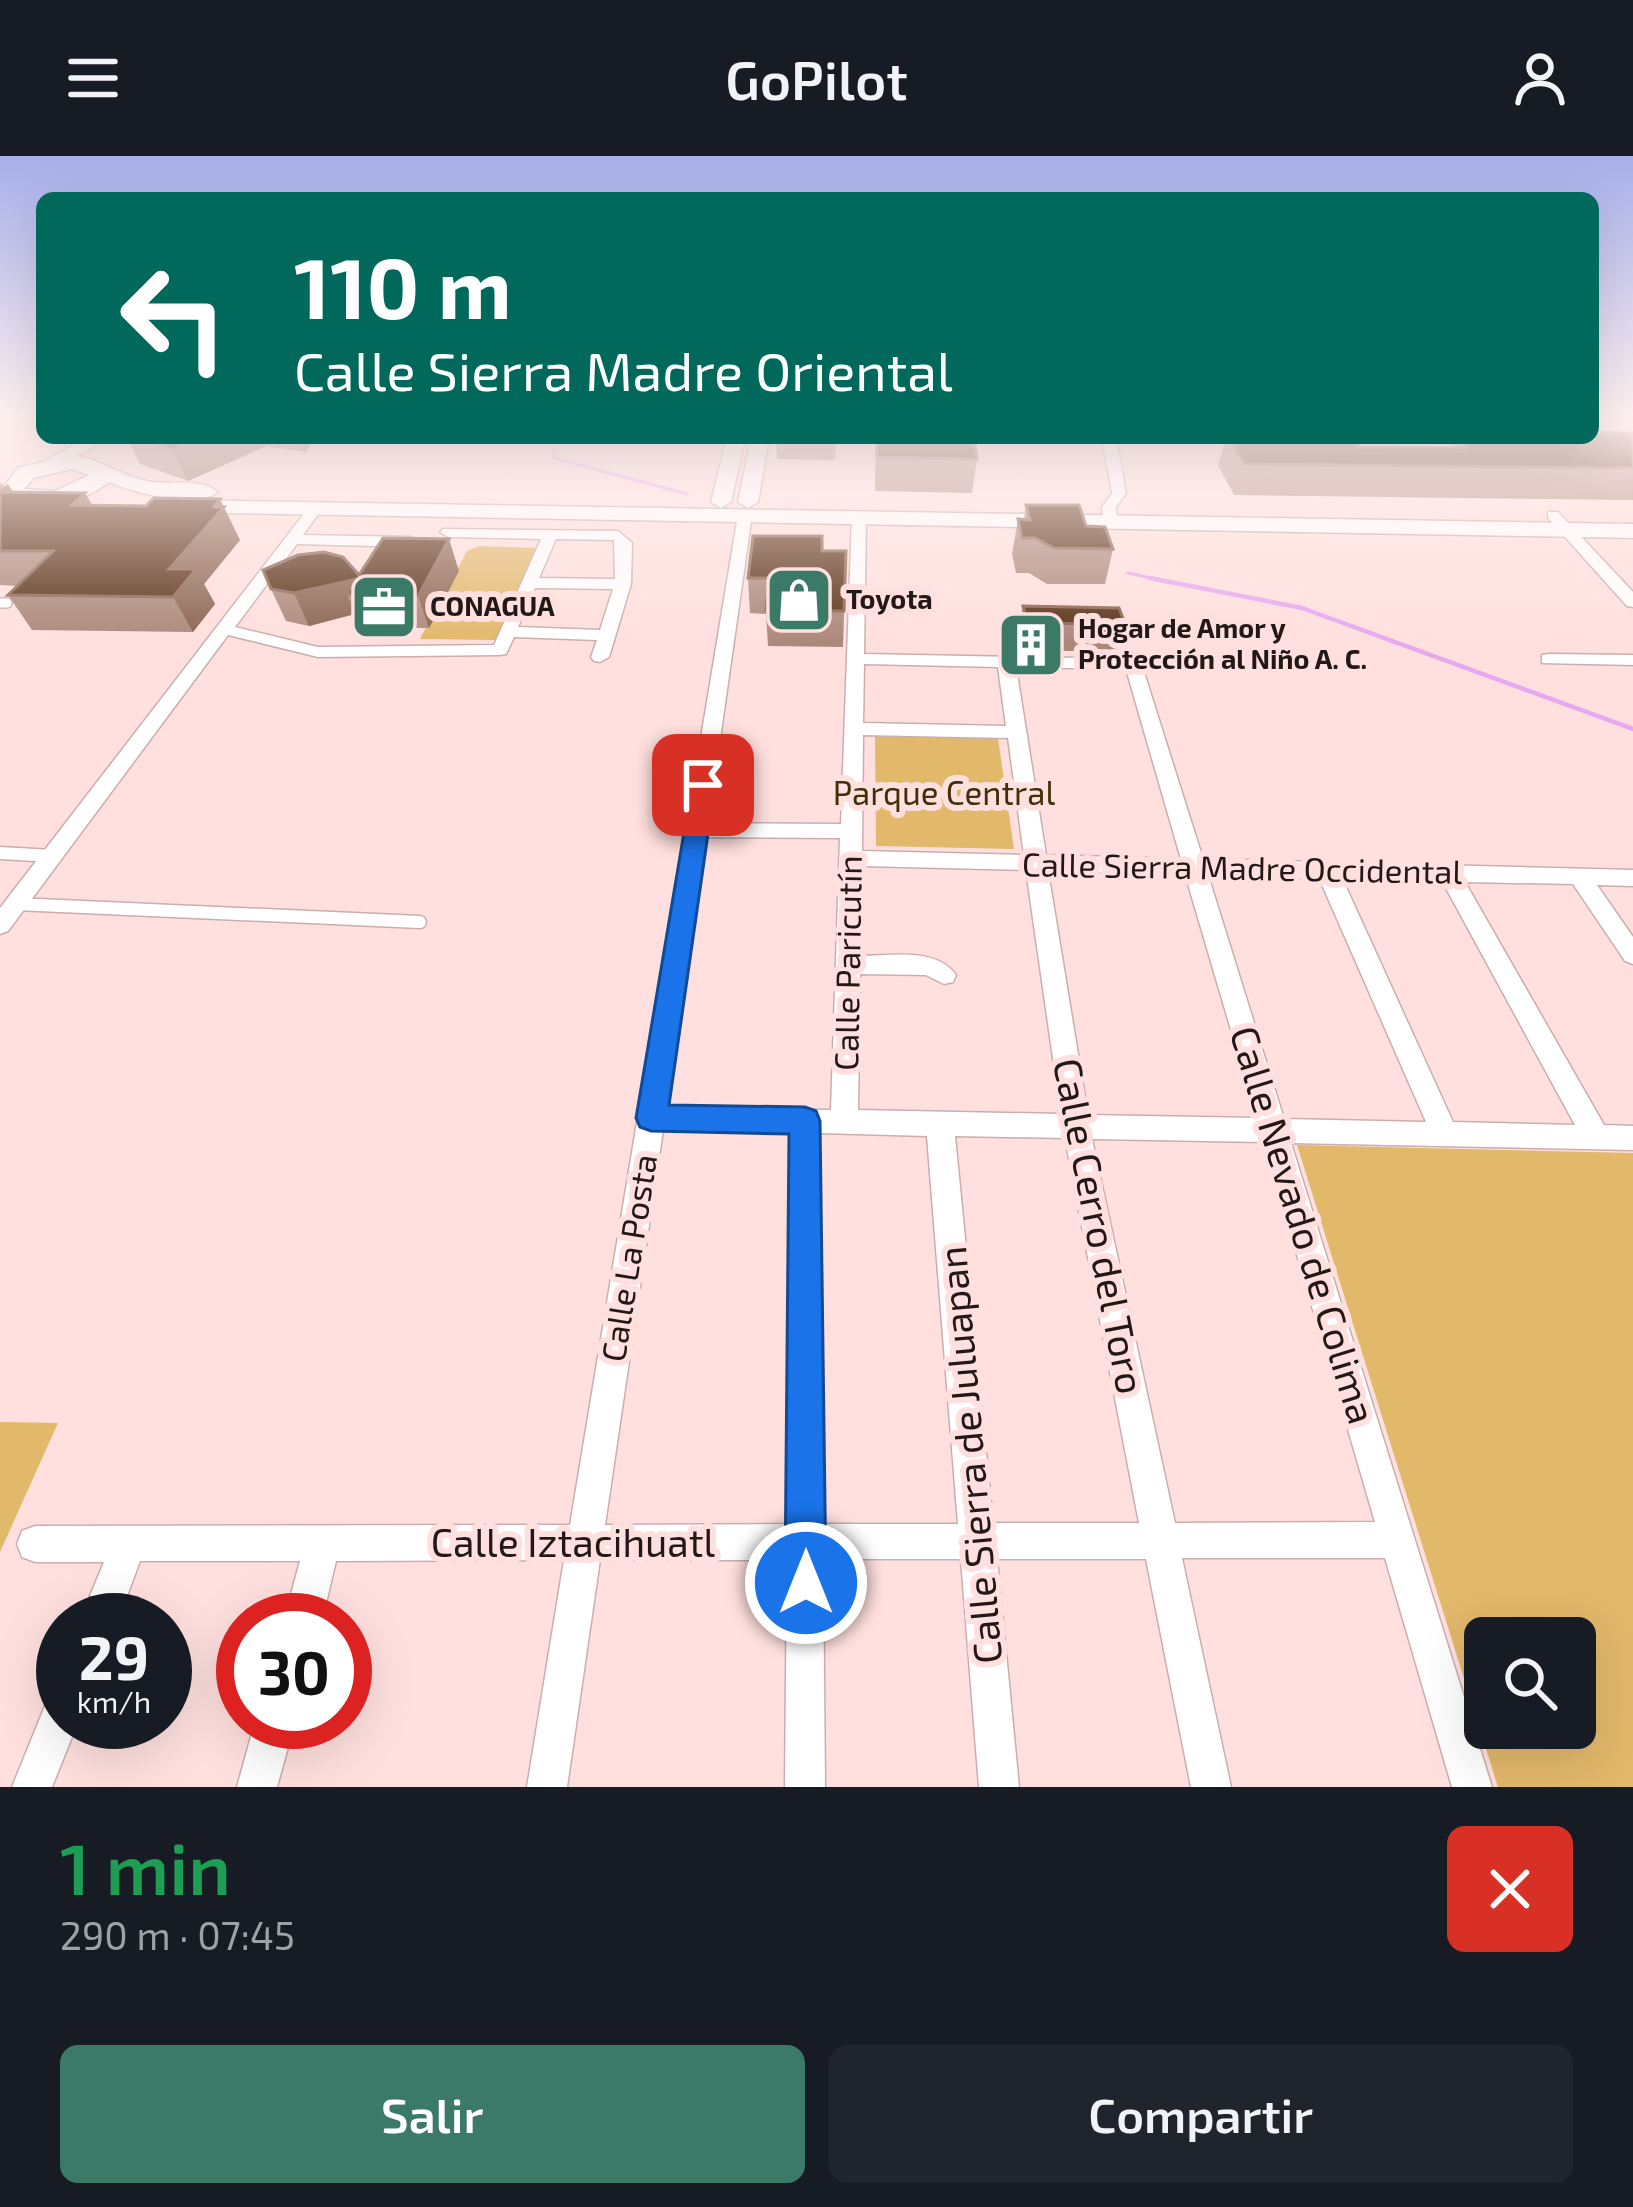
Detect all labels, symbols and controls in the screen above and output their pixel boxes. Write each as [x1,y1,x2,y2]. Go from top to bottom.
icon: menu [60,45,126,111]
icon: person [1507,45,1573,111]
text: GoPilot [725,46,908,111]
text: 110 m [294,235,512,336]
icon: left [96,240,252,396]
text: Calle Sierra Madre Oriental [294,337,953,402]
shop icon: Toyota [764,565,834,635]
office icon: CONAGUA [349,572,419,642]
place label: Toyota [846,582,933,615]
place label: CONAGUA [430,589,555,621]
building icon: Hogar de Amor y Protección al Niño A. C. [996,610,1066,680]
place label: Hogar de Amor y Protección al Niño A. C. [1078,611,1367,674]
pin [652,734,754,836]
icon: arrive [670,752,736,818]
park label: Parque Central [833,772,1055,812]
street label: Calle Sierra Madre Occidental [1022,843,1463,891]
street label: Calle Paricutín [825,855,869,1071]
street label: Calle Nevado de Colima [1222,1020,1387,1429]
street label: Calle Cerro del Toro [1045,1054,1156,1397]
street label: Calle La Posta [592,1151,664,1364]
street label: Calle Sierra de Juluapan [927,1244,1010,1666]
street label: Calle Iztacihuatl [431,1518,716,1565]
position arrow [743,1520,869,1646]
speed limit sign: 30 [216,1593,372,1749]
map controls [1464,1617,1596,1749]
button: search [1464,1617,1596,1749]
text: 29 [79,1620,149,1692]
text: km/h [77,1683,151,1719]
text: 1 min [60,1823,231,1909]
button: close [1447,1826,1573,1952]
text: 290 m · 07:45 [60,1911,295,1958]
button: Salir [60,2045,805,2183]
button: Compartir [829,2045,1573,2183]

